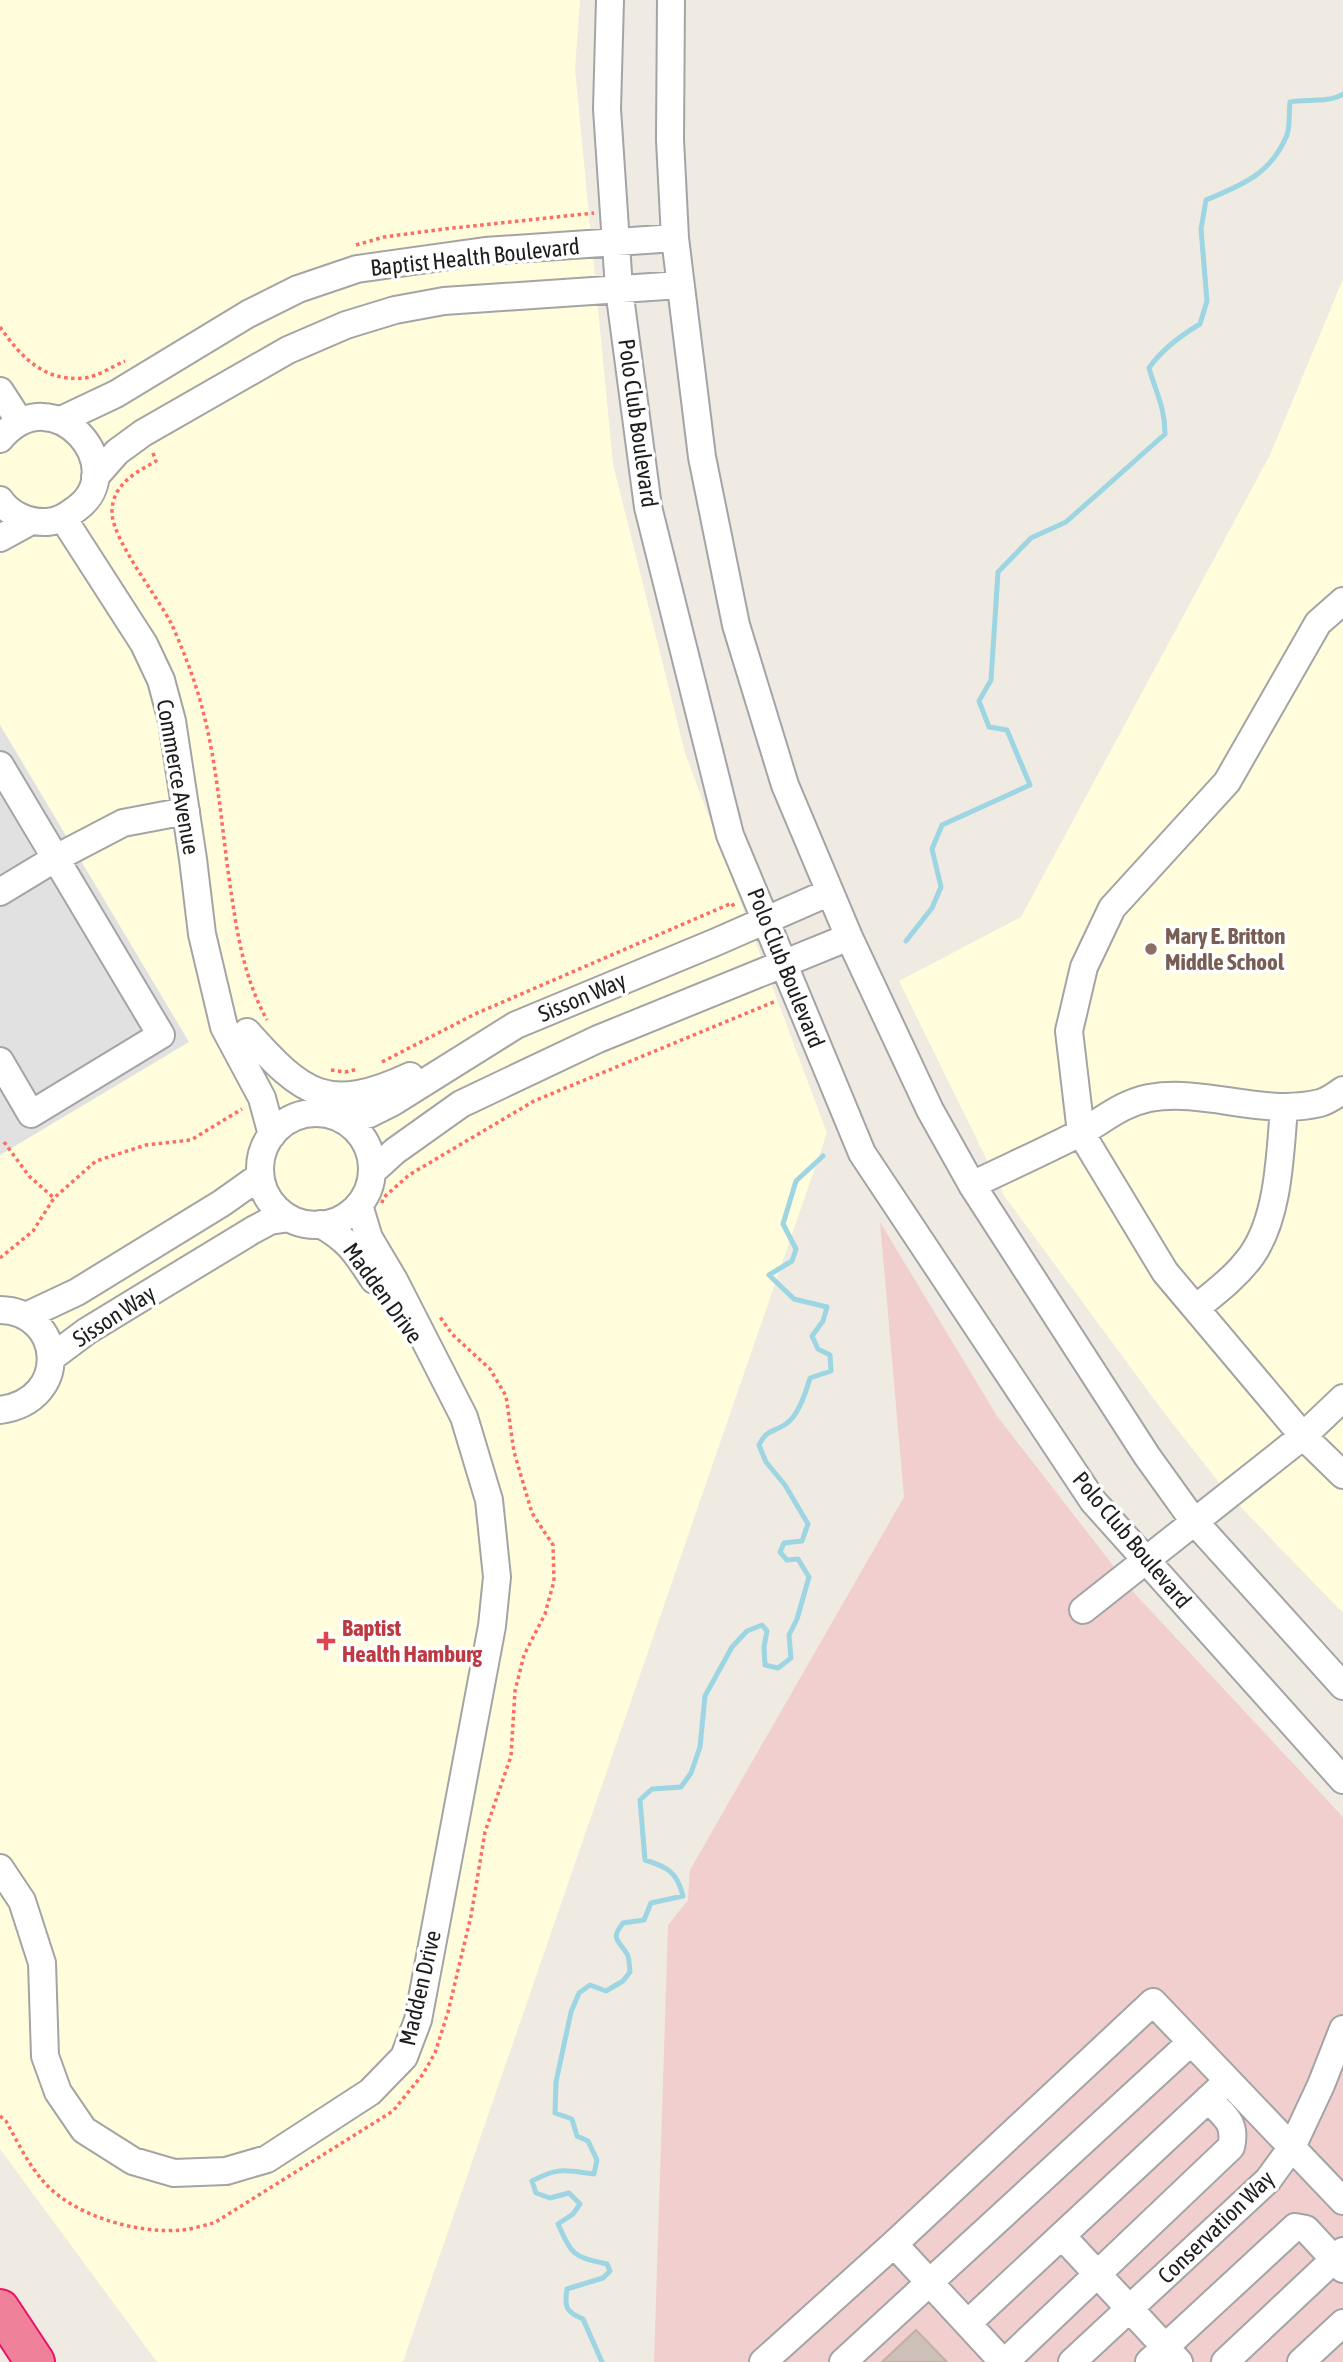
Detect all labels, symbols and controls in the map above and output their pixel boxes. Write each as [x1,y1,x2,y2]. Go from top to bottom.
street label: Baptist Health Boulevard [369,233,581,281]
street label: Polo Club Boulevard [613,337,663,509]
street label: Commerce Avenue [152,697,204,857]
street label: Polo Club Boulevard [742,884,830,1052]
place label: Mary E. Britton Middle School [1165,923,1286,975]
marker: Mary E. Britton Middle School [1143,941,1159,957]
street label: Sisson Way [534,967,630,1027]
street label: Madden Drive [338,1238,428,1348]
street label: Sisson Way [68,1280,160,1352]
street label: Polo Club Boulevard [1067,1467,1197,1613]
place label: Baptist Health Hamburg [342,1615,482,1667]
marker: Baptist Health Hamburg [316,1631,336,1651]
street label: Madden Drive [394,1928,446,2048]
street label: Conservation Way [1153,2165,1279,2289]

